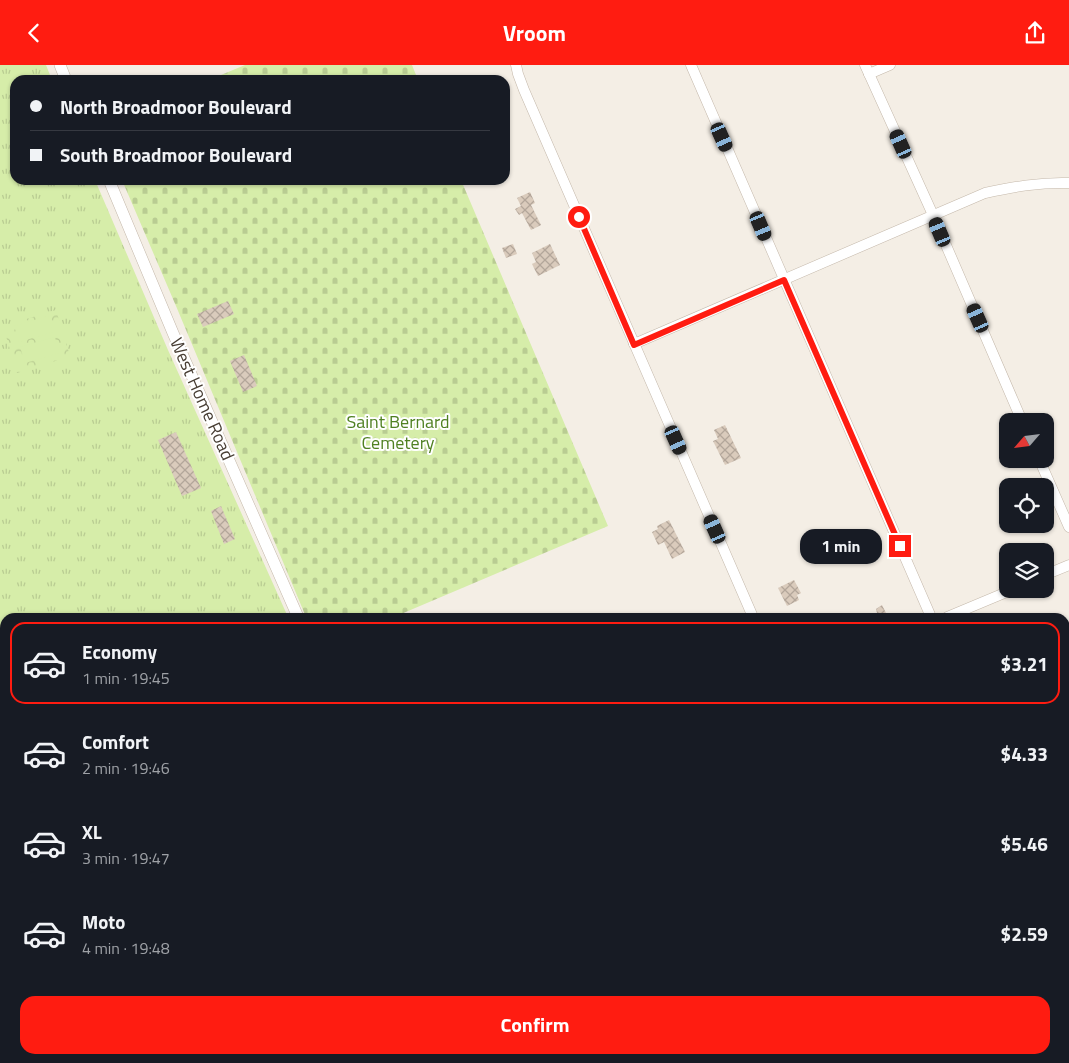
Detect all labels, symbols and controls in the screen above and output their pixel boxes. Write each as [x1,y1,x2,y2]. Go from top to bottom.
text: Vroom [503,16,566,50]
icon: back [20,19,48,47]
icon: share [1021,19,1049,47]
text: North Broadmoor Boulevard [60,92,292,121]
car [709,120,734,154]
car [888,127,913,161]
text: South Broadmoor Boulevard [60,140,292,169]
route start [568,206,590,228]
car [748,209,773,243]
car [927,215,952,249]
car [965,301,990,335]
street label: West Home Road [163,333,242,465]
park label: Saint Bernard Cemetery [346,408,450,456]
north arrow [999,413,1054,467]
map controls [999,413,1054,598]
car [663,423,688,457]
button: locate [999,478,1054,533]
car [702,512,727,546]
callout: 1 min [800,529,882,563]
text: 1 min [822,534,860,558]
route end [889,535,911,557]
button: layers [999,543,1054,598]
text: Economy [82,637,157,666]
icon: car [22,641,67,686]
text: $3.21 [1001,649,1048,678]
text: 1 min · 19:45 [82,666,170,690]
text: Comfort [82,727,149,756]
icon: car [22,731,67,776]
text: $4.33 [1001,739,1048,768]
text: 2 min · 19:46 [82,756,170,780]
text: XL [82,817,102,846]
icon: car [22,821,67,866]
text: $5.46 [1001,829,1048,858]
text: 3 min · 19:47 [82,846,170,870]
text: Moto [82,907,125,936]
icon: car [22,911,67,956]
text: $2.59 [1001,919,1048,948]
text: 4 min · 19:48 [82,936,170,960]
button: Confirm [20,996,1050,1054]

